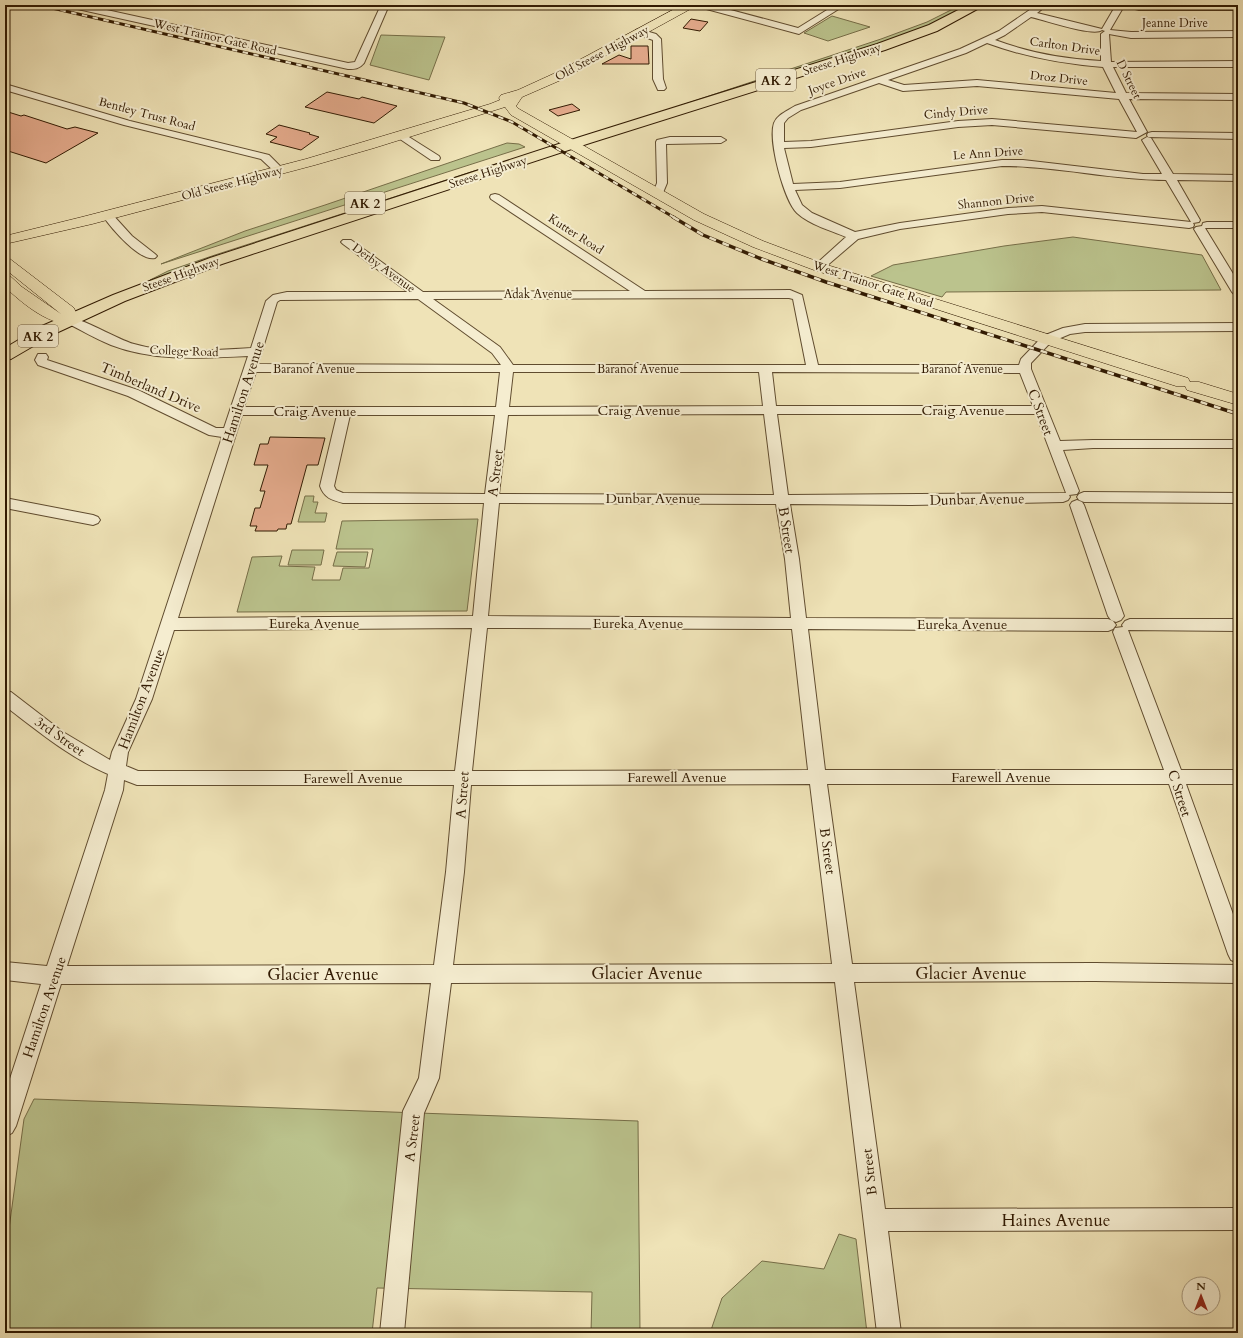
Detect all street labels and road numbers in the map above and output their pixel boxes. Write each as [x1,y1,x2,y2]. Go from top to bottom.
street label: West Trainor Gate Road [151,15,279,59]
street label: Jeanne Drive [1140,15,1208,31]
street label: Old Steese Highway [552,21,652,85]
street label: Carlton Drive [1029,33,1101,59]
street label: Steese Highway [801,39,884,79]
street label: D Street [1113,57,1145,101]
street label: Joyce Drive [804,64,868,99]
street label: Droz Drive [1029,67,1089,89]
road number: AK 2 [756,69,796,91]
street label: Bentley Trust Road [97,93,198,135]
street label: Cindy Drive [923,101,989,123]
street label: Le Ann Drive [952,143,1024,163]
street label: Steese Highway [447,152,530,192]
street label: Old Steese Highway [180,162,285,204]
street label: Shannon Drive [957,189,1035,213]
road number: AK 2 [345,192,385,214]
street label: Kutter Road [545,210,607,258]
street label: Derby Avenue [349,240,419,296]
street label: Steese Highway [140,252,223,295]
street label: West Trainor Gate Road [810,257,936,311]
street label: Adak Avenue [504,286,572,302]
road number: AK 2 [18,325,58,347]
street label: Hamilton Avenue [218,339,269,446]
street label: College Road [149,342,219,360]
street label: Timberland Drive [98,358,204,417]
street label: Baranof Avenue [273,361,355,377]
street label: Baranof Avenue [597,361,679,377]
street label: Baranof Avenue [921,361,1003,377]
street label: C Street [1023,386,1058,439]
street label: Craig Avenue [598,401,680,420]
street label: Craig Avenue [922,401,1004,420]
street label: Craig Avenue [274,402,356,421]
street label: A Street [483,448,508,498]
street label: Dunbar Avenue [606,489,700,508]
street label: Dunbar Avenue [929,489,1025,510]
street label: B Street [773,505,800,555]
street label: Eureka Avenue [269,614,359,633]
street label: Eureka Avenue [593,614,683,633]
street label: Eureka Avenue [917,615,1007,634]
street label: Hamilton Avenue [114,646,169,752]
street label: 3rd Street [31,712,89,761]
street label: C Street [1163,767,1196,820]
street label: Farewell Avenue [627,768,727,787]
street label: Farewell Avenue [951,768,1051,787]
street label: Farewell Avenue [303,769,403,788]
street label: A Street [451,770,474,819]
street label: B Street [815,826,840,876]
street label: Hamilton Avenue [18,954,71,1060]
street label: Glacier Avenue [591,962,703,985]
street label: Glacier Avenue [915,962,1027,985]
street label: Glacier Avenue [267,963,379,986]
street label: A Street [400,1113,425,1163]
street label: B Street [857,1147,882,1196]
street label: Haines Avenue [1001,1209,1111,1232]

